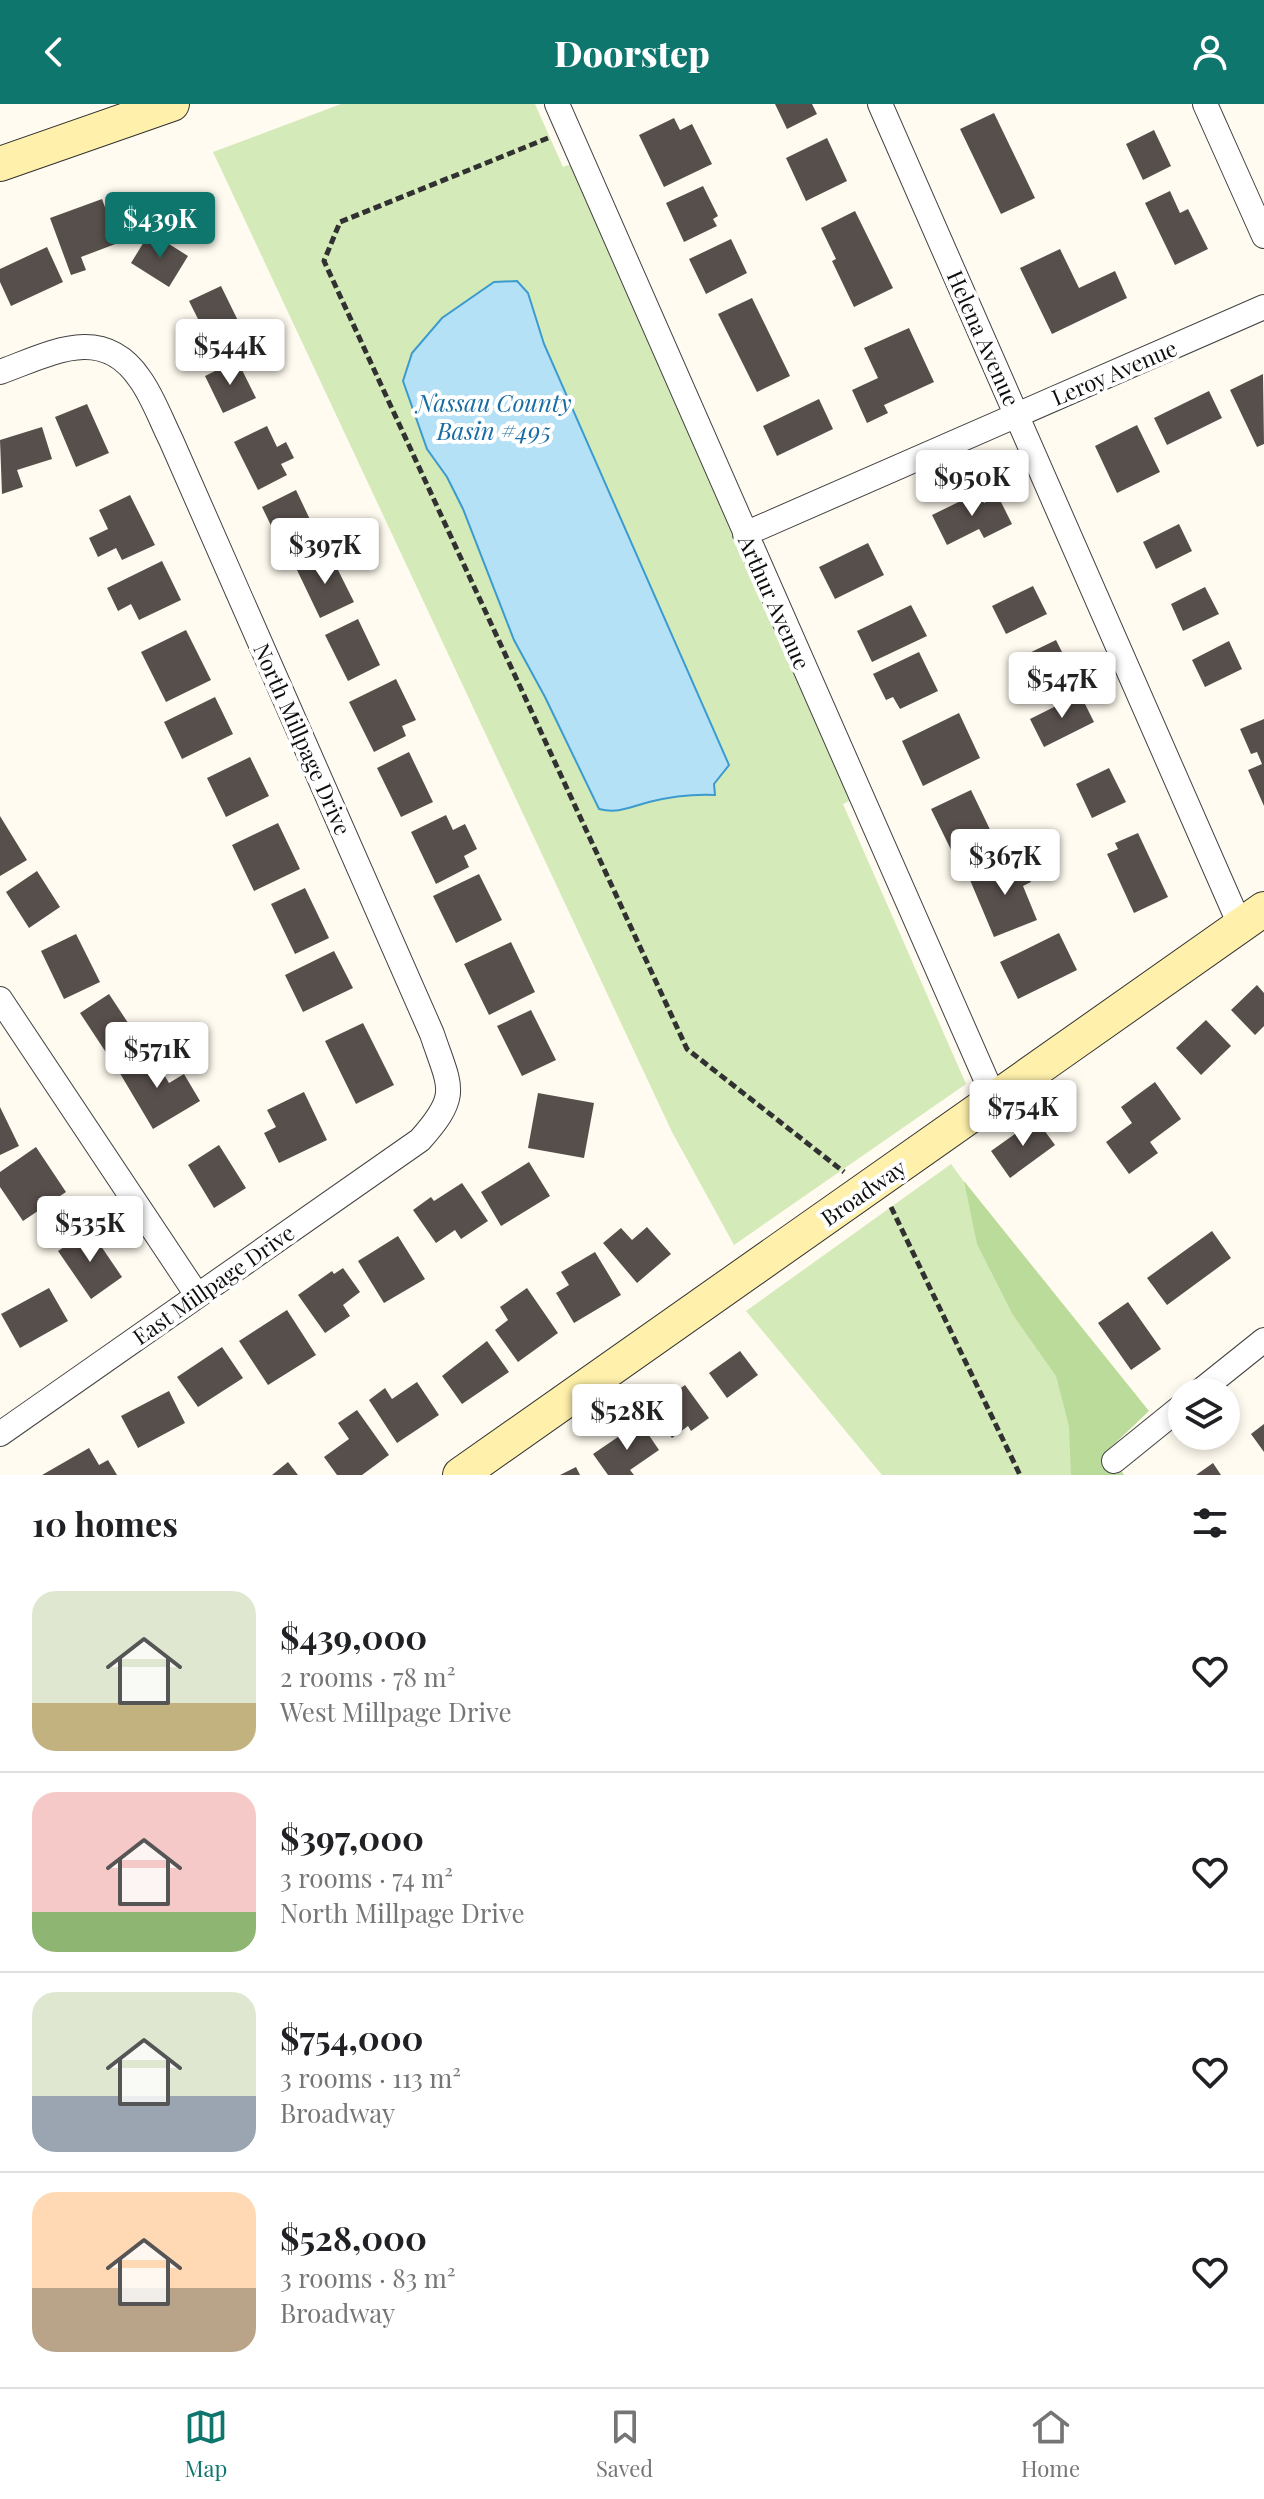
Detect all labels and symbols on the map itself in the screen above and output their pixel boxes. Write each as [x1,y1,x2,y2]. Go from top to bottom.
pin: $439K [104,192,216,260]
street label: Helena Avenue [941,265,1027,411]
pin: $544K [174,319,286,387]
street label: Leroy Avenue [1047,332,1181,412]
water label: Nassau County Basin #495 [414,386,572,446]
pin: $950K [916,450,1028,518]
pin: $397K [269,518,381,586]
street label: Arthur Avenue [732,529,818,674]
street label: North Millpage Drive [247,638,359,840]
pin: $547K [1006,652,1118,720]
pin: $367K [949,829,1061,897]
pin: $571K [101,1022,213,1090]
pin: $754K [967,1080,1079,1148]
street label: Broadway [814,1152,912,1232]
pin: $535K [34,1196,146,1264]
street label: East Millpage Drive [126,1217,300,1351]
pin: $528K [571,1384,683,1452]

